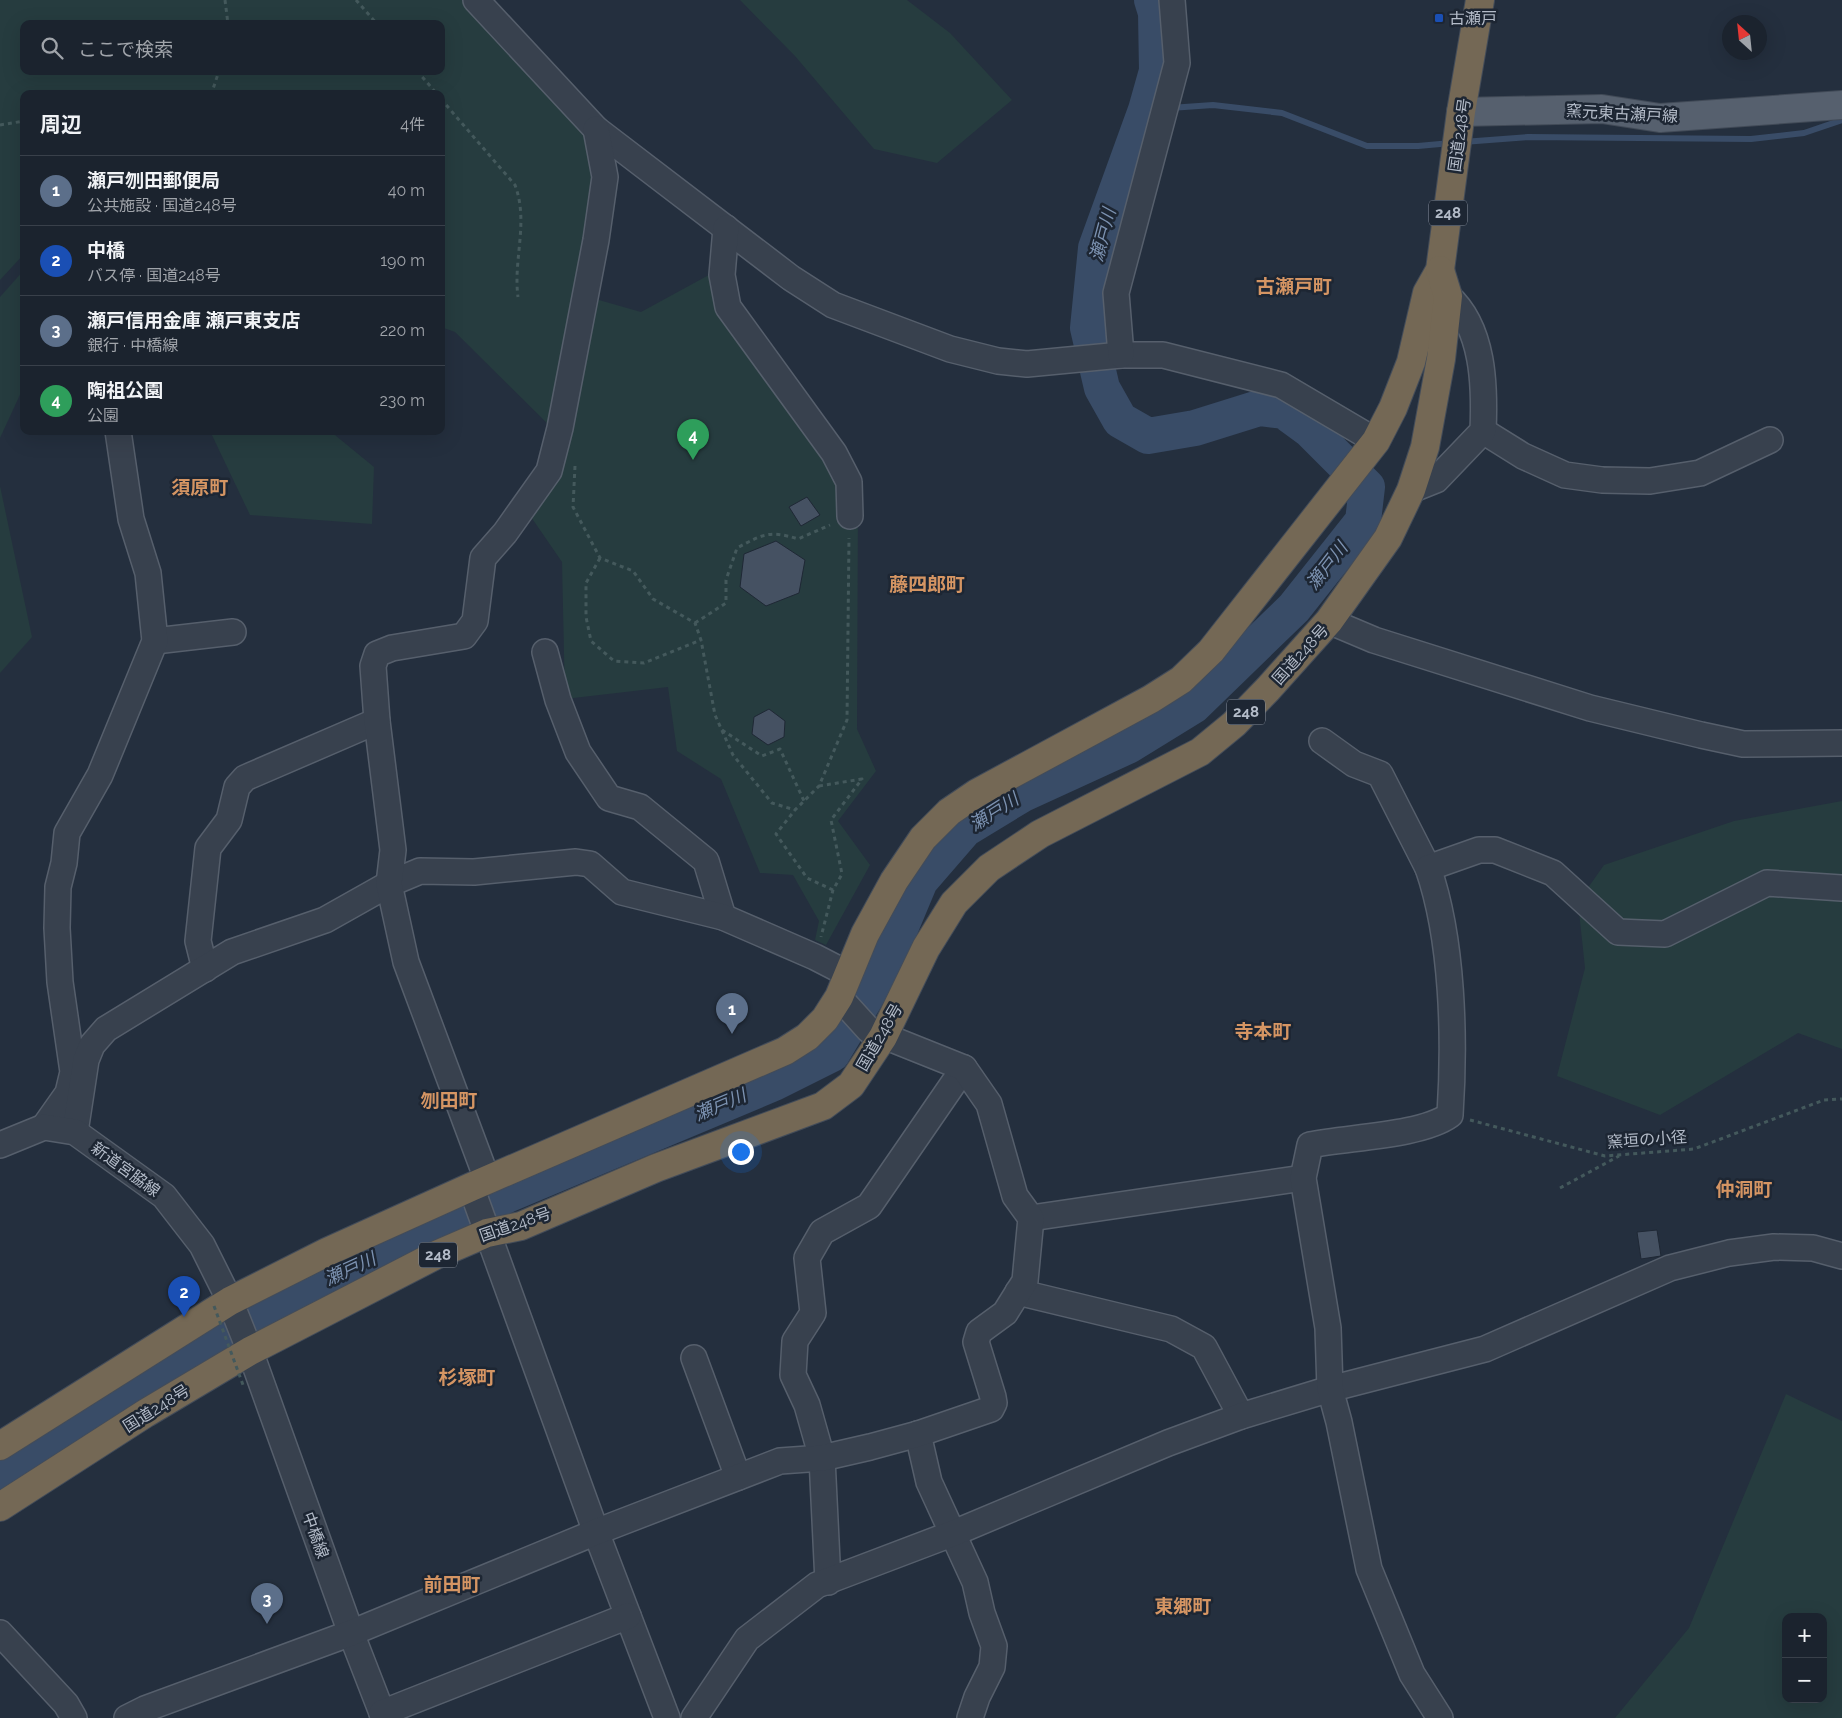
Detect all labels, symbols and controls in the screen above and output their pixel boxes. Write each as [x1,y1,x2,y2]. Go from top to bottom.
place label: 古瀬戸 [1449,9,1497,28]
marker: 古瀬戸 [1433,12,1445,24]
north arrow [1722,15,1767,60]
search box [20,20,445,75]
icon: search [38,34,66,62]
text: ここで検索 [78,38,173,60]
street label: 国道248号 [1445,97,1474,173]
street label: 窯元東古瀬戸線 [1566,101,1678,126]
text: 周辺 [40,112,82,137]
text: 4件 [400,115,425,134]
text: 瀬戸刎田郵便局 [87,169,220,191]
text: 1 [52,181,60,200]
text: 40 m [388,181,425,200]
text: 公共施設 · 国道248号 [87,196,237,215]
road number: 248 [1429,200,1467,226]
water label: 瀬戸川 [1085,204,1120,264]
text: 中橋 [87,239,125,261]
text: 2 [51,251,61,270]
text: 190 m [380,251,425,270]
text: バス停 · 国道248号 [87,266,221,285]
district label: 古瀬戸町 [1256,275,1332,297]
text: 瀬戸信用金庫 瀬戸東支店 [87,309,301,331]
text: 3 [52,321,60,340]
text: 220 m [380,321,425,340]
text: 銀行 · 中橋線 [87,336,178,355]
text: 陶祖公園 [87,379,163,401]
text: 4 [51,391,61,410]
text: 230 m [380,391,425,410]
text: 公園 [87,406,119,425]
pin: 4 [677,419,709,460]
district label: 須原町 [171,476,229,498]
water label: 瀬戸川 [1302,536,1353,593]
district label: 藤四郎町 [889,573,965,595]
street label: 国道248号 [1268,620,1332,688]
road number: 248 [1227,700,1265,724]
water label: 瀬戸川 [965,787,1024,835]
pin: 1 [716,993,748,1034]
street label: 国道248号 [853,1000,906,1074]
district label: 寺本町 [1234,1020,1292,1042]
water label: 瀬戸川 [691,1084,751,1125]
district label: 刎田町 [420,1089,478,1111]
street label: 窯垣の小径 [1606,1127,1688,1152]
street label: 新道宮脇線 [88,1138,164,1201]
your location [728,1139,754,1165]
district label: 仲洞町 [1715,1178,1773,1200]
street label: 国道248号 [477,1203,554,1246]
road number: 248 [419,1242,457,1268]
water label: 瀬戸川 [321,1247,381,1289]
pin: 2 [168,1276,200,1317]
district label: 杉塚町 [438,1366,496,1388]
street label: 国道248号 [120,1381,193,1436]
street label: 中橋線 [298,1509,333,1561]
district label: 前田町 [423,1573,481,1595]
pin: 3 [251,1583,283,1624]
district label: 東郷町 [1154,1595,1212,1617]
map controls [1782,1613,1827,1703]
button: + [1782,1613,1827,1658]
button: − [1782,1658,1827,1703]

